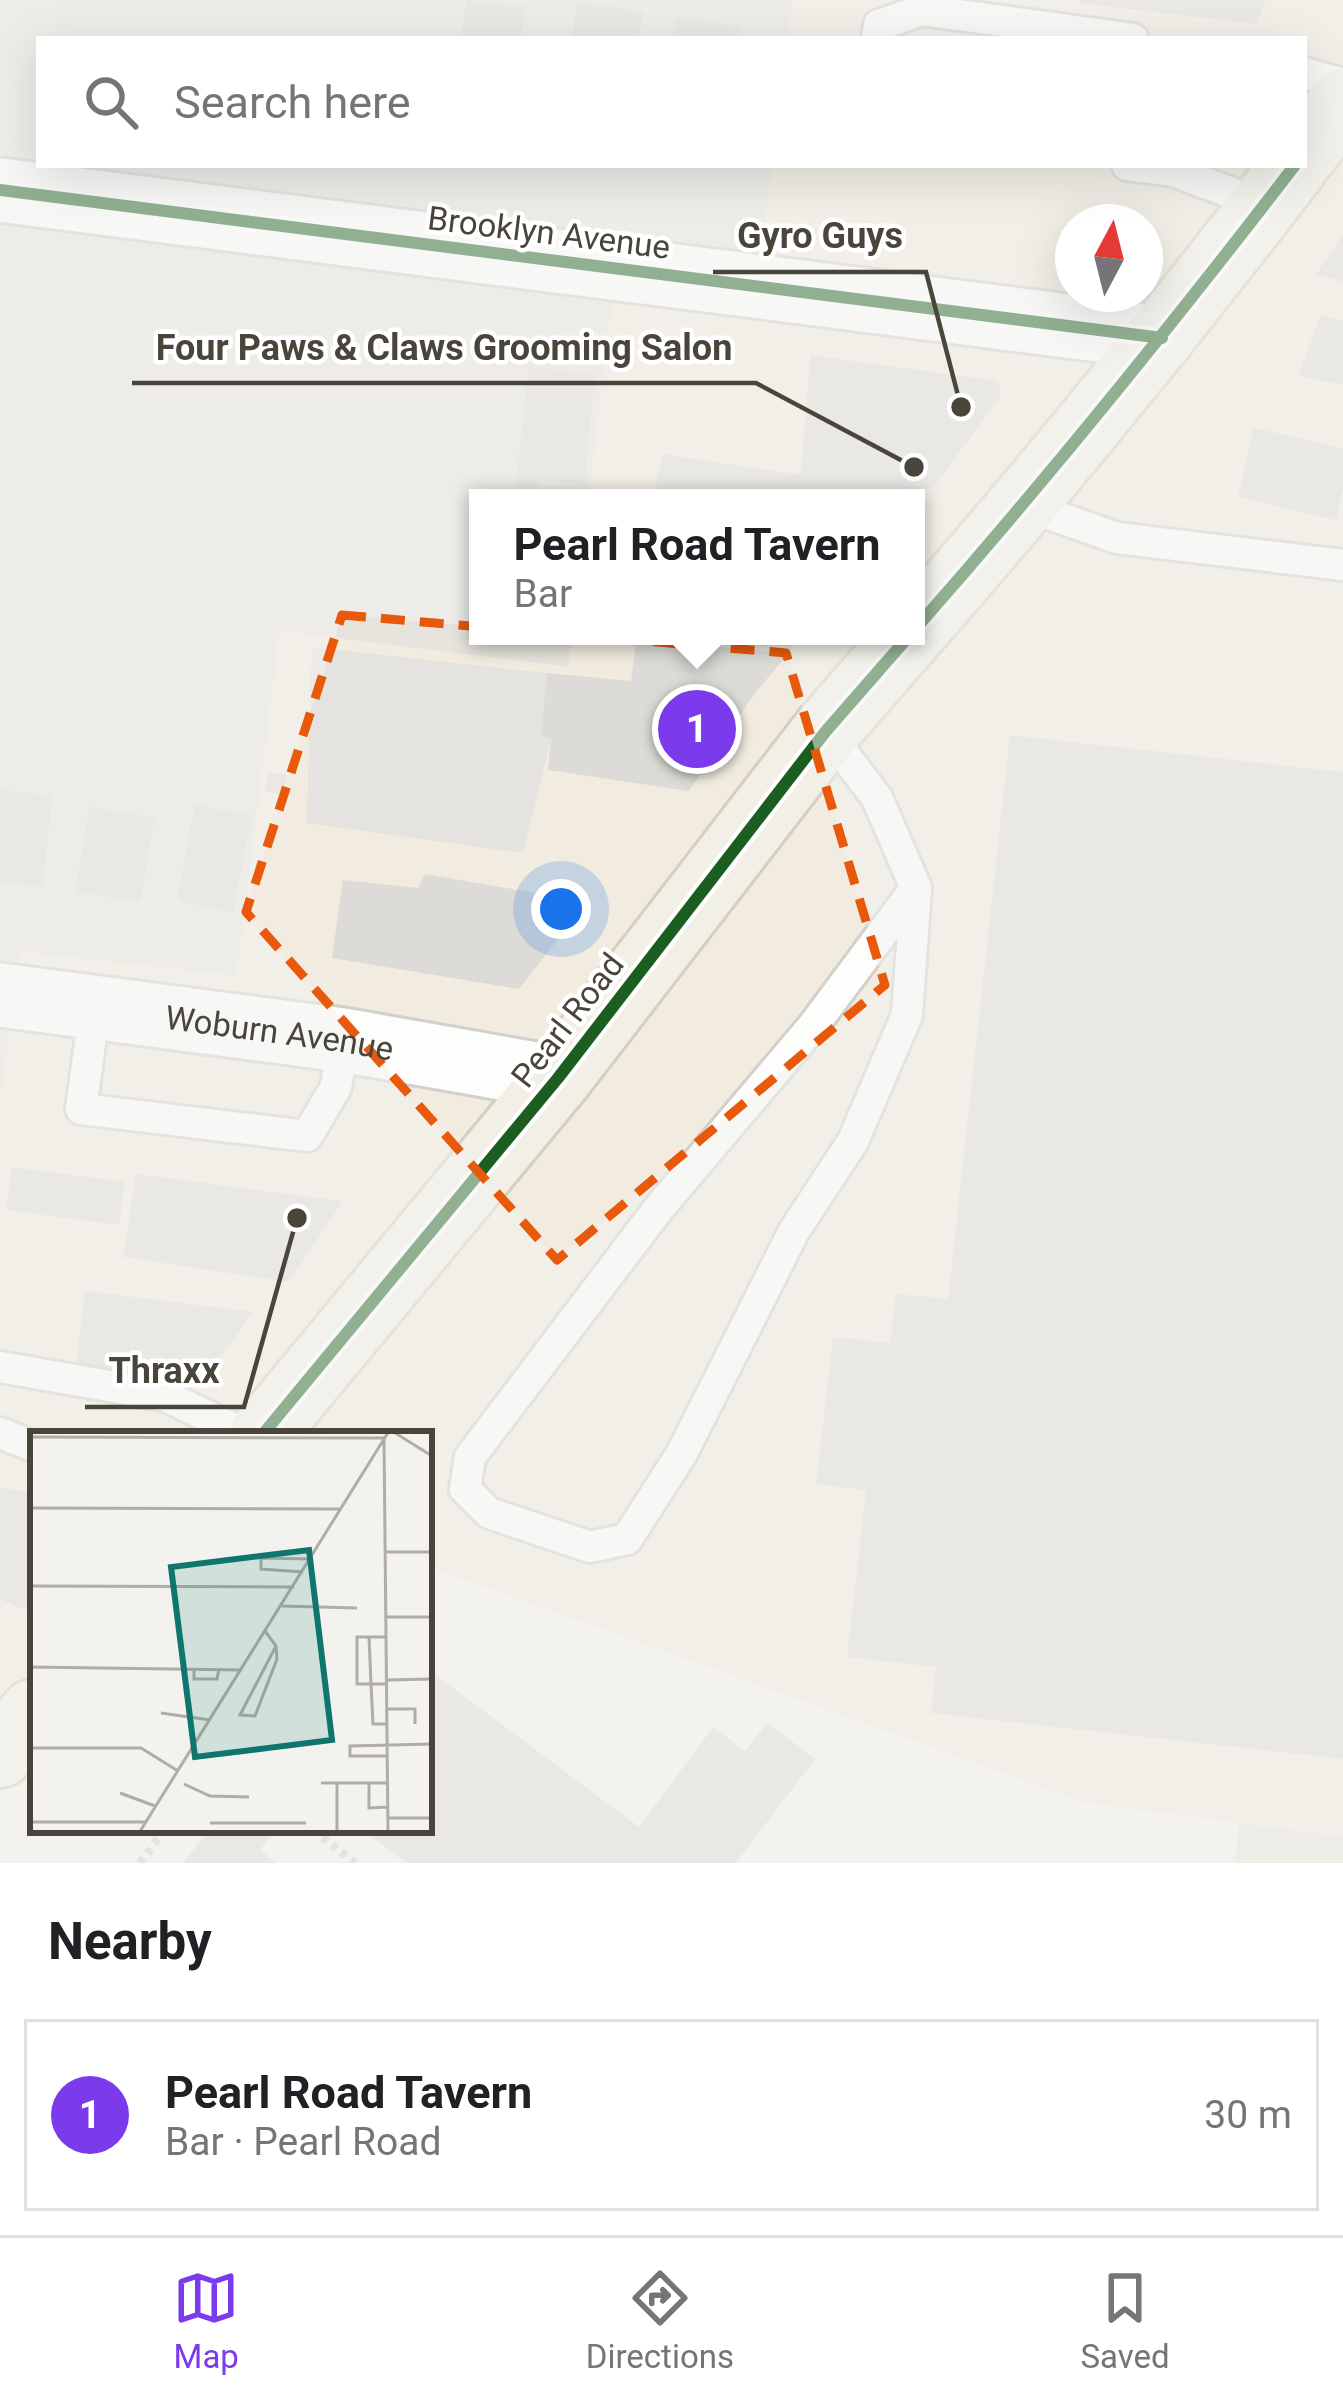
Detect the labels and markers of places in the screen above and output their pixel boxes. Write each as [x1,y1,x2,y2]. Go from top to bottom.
callout: Gyro Guys [713,200,926,272]
callout: Four Paws & Claws Grooming Salon [132,311,756,383]
pin: 1 [658,684,736,774]
callout: Thraxx [85,1335,244,1407]

